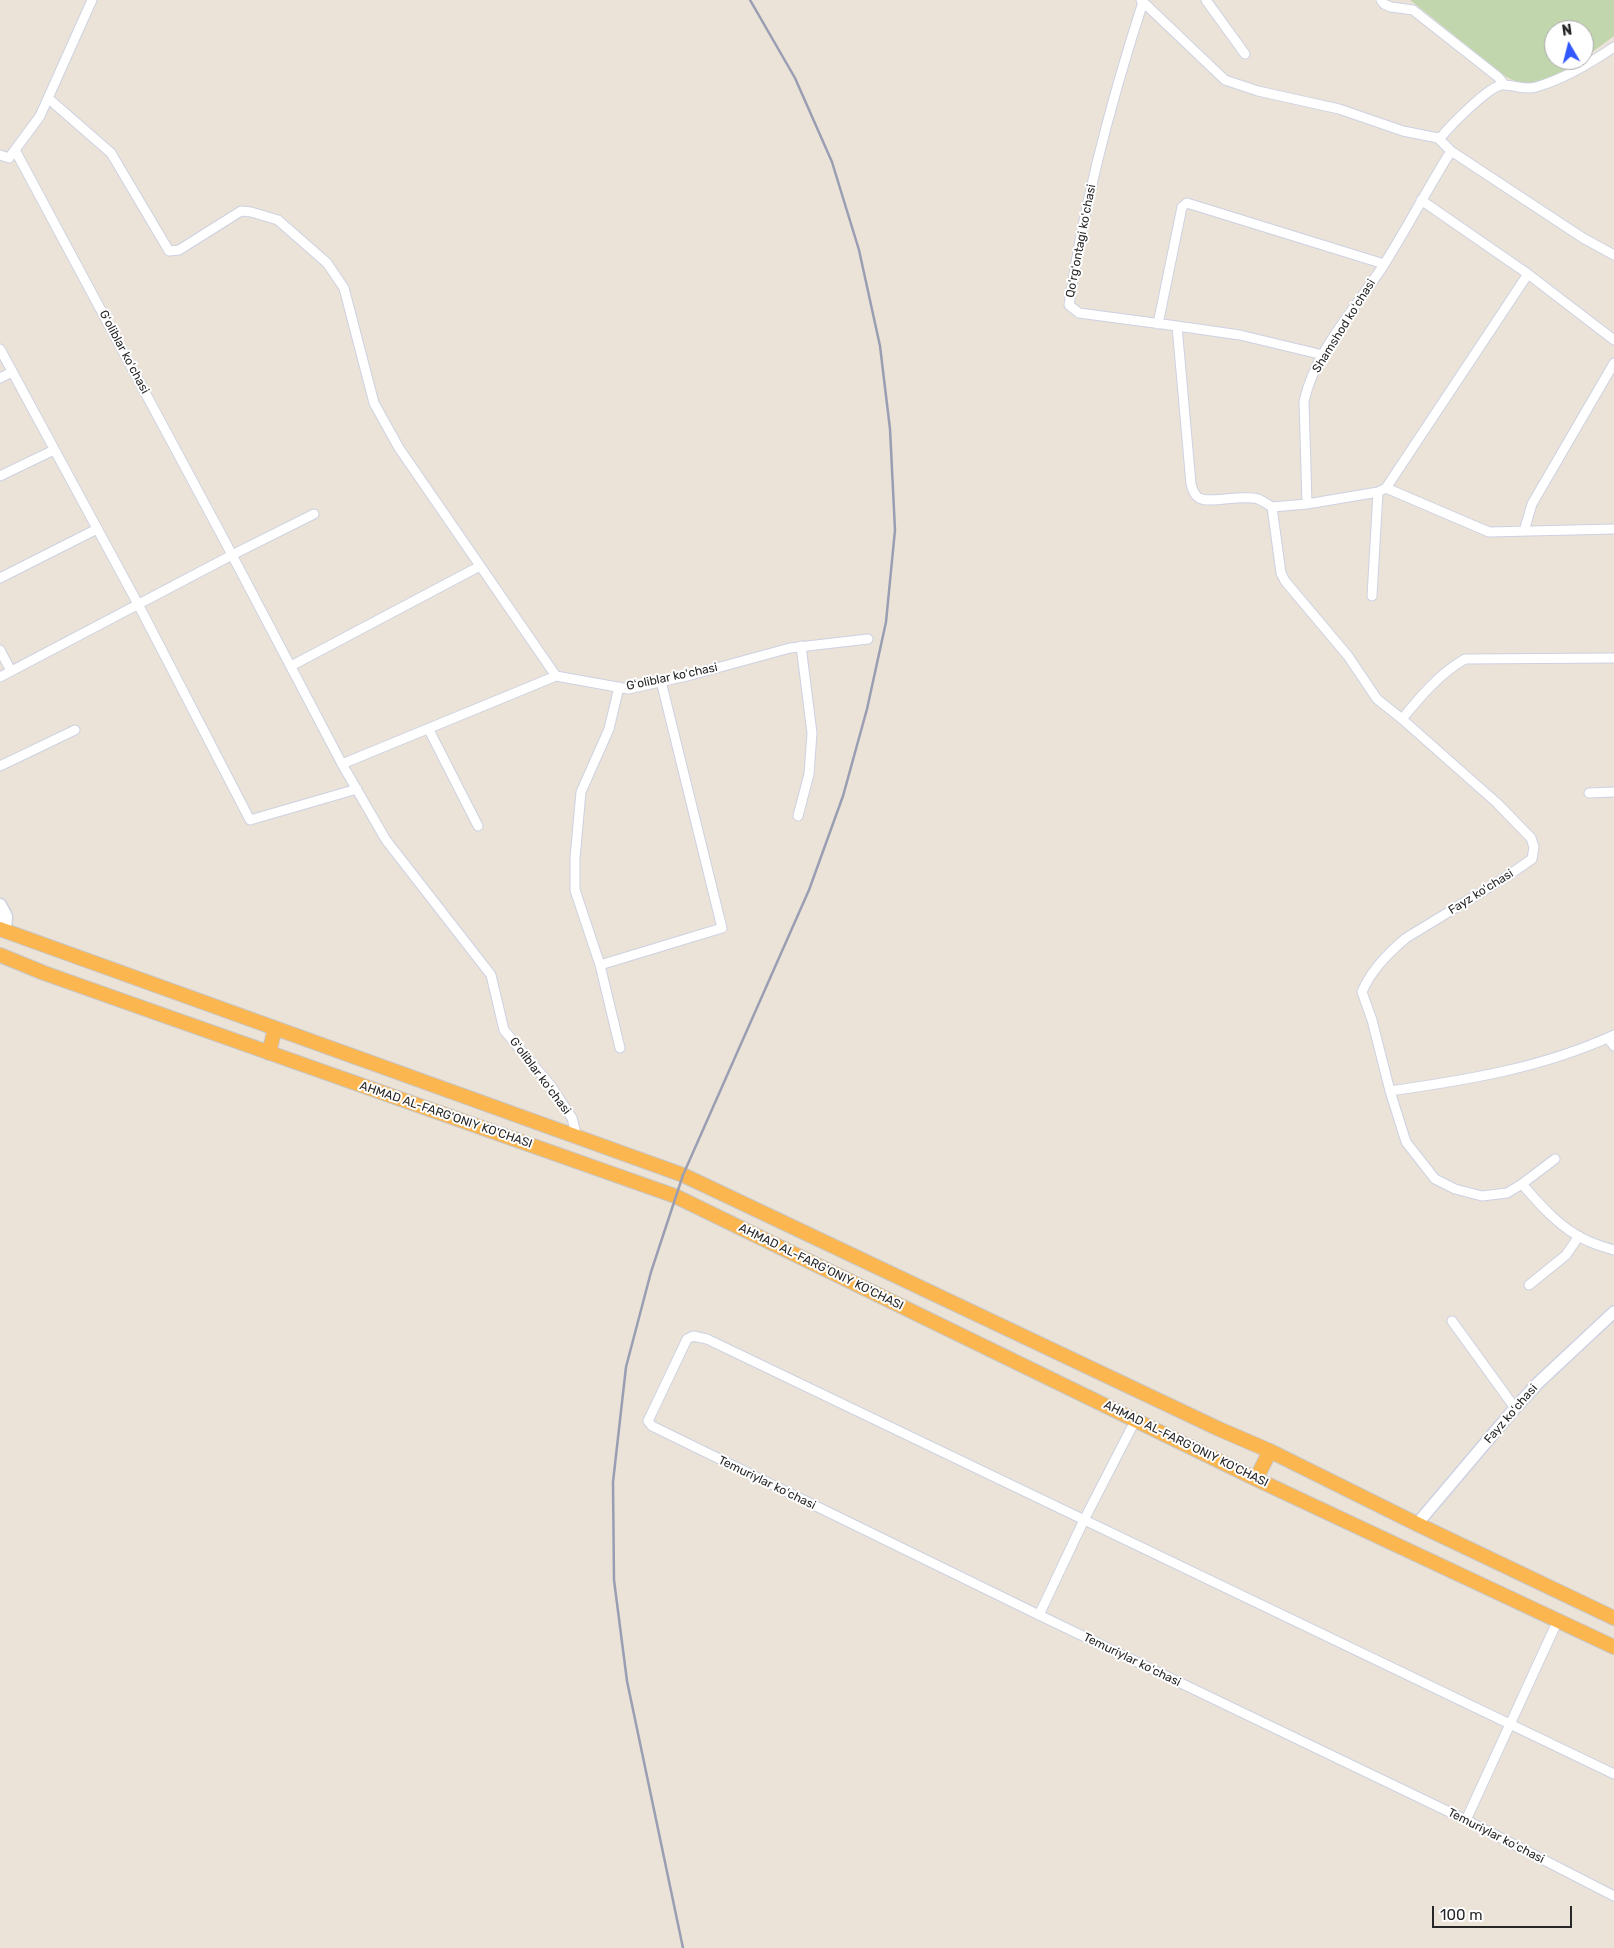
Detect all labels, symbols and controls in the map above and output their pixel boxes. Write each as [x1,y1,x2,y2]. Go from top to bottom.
north arrow [1544,20,1594,70]
text: N [1561,22,1573,40]
street label: Qoʻrgʻontagi koʻchasi [1063,183,1099,299]
street label: Shamshod koʻchasi [1309,277,1379,375]
street label: Gʻoliblar koʻchasi [96,308,152,396]
street label: Gʻoliblar koʻchasi [625,660,719,694]
street label: Fayz koʻchasi [1446,866,1516,918]
street label: Gʻoliblar koʻchasi [506,1035,574,1117]
street label: AHMAD AL-FARG'ONIY KO'CHASI [358,1079,534,1151]
street label: AHMAD AL-FARG'ONIY KO'CHASI [736,1221,906,1313]
street label: Fayz koʻchasi [1481,1381,1541,1447]
street label: AHMAD AL-FARG'ONIY KO'CHASI [1101,1398,1271,1490]
street label: Temuriylar koʻchasi [716,1453,818,1513]
street label: Temuriylar koʻchasi [1081,1630,1183,1690]
street label: Temuriylar koʻchasi [1445,1805,1547,1867]
scale bar [1434,1896,1574,1928]
text: 100 m [1440,1906,1482,1924]

